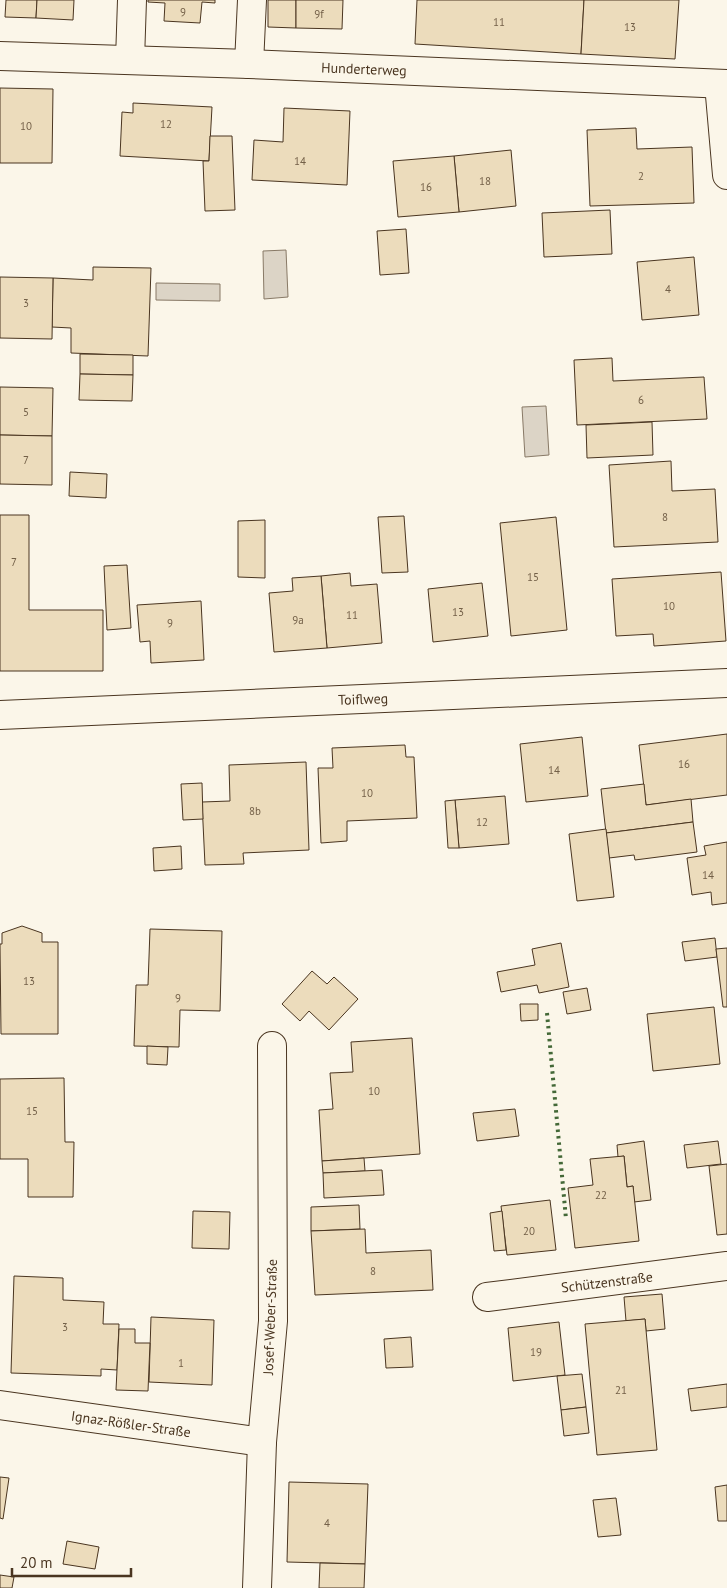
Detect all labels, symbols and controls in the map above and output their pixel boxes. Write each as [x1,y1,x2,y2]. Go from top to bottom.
house number: 9 [180,5,186,19]
house number: 9f [314,7,324,21]
house number: 11 [493,15,505,29]
house number: 13 [624,20,636,34]
street label: Hunderterweg [321,59,407,79]
house number: 12 [160,117,172,131]
house number: 10 [20,119,32,133]
house number: 14 [294,154,306,168]
house number: 2 [638,169,644,183]
house number: 18 [479,174,491,188]
house number: 16 [420,180,432,194]
house number: 4 [665,282,671,296]
house number: 3 [23,296,29,310]
house number: 6 [638,393,644,407]
house number: 5 [23,405,29,419]
house number: 7 [23,453,29,467]
house number: 8 [662,510,668,524]
house number: 7 [11,555,17,569]
house number: 15 [527,570,539,584]
house number: 10 [663,599,675,613]
house number: 13 [452,605,464,619]
house number: 11 [346,608,358,622]
house number: 9a [292,613,304,627]
house number: 9 [167,616,173,630]
street label: Toiflweg [338,689,388,709]
house number: 16 [678,757,690,771]
house number: 14 [548,763,560,777]
house number: 10 [361,786,373,800]
house number: 8b [249,804,261,818]
house number: 12 [476,815,488,829]
house number: 14 [702,868,714,882]
house number: 13 [23,974,35,988]
house number: 9 [175,991,181,1005]
house number: 10 [368,1084,380,1098]
house number: 15 [26,1104,38,1118]
house number: 22 [595,1188,607,1202]
house number: 20 [523,1224,535,1238]
street label: Josef-Weber-Straße [259,1259,281,1376]
house number: 8 [370,1264,376,1278]
street label: Schützenstraße [560,1267,654,1297]
house number: 3 [62,1320,68,1334]
house number: 19 [530,1345,542,1359]
house number: 1 [178,1356,184,1370]
house number: 21 [615,1383,627,1397]
street label: Ignaz-Rößler-Straße [70,1407,192,1441]
house number: 4 [324,1516,330,1530]
scale bar [12,1546,131,1578]
text: 20 m [20,1553,53,1572]

